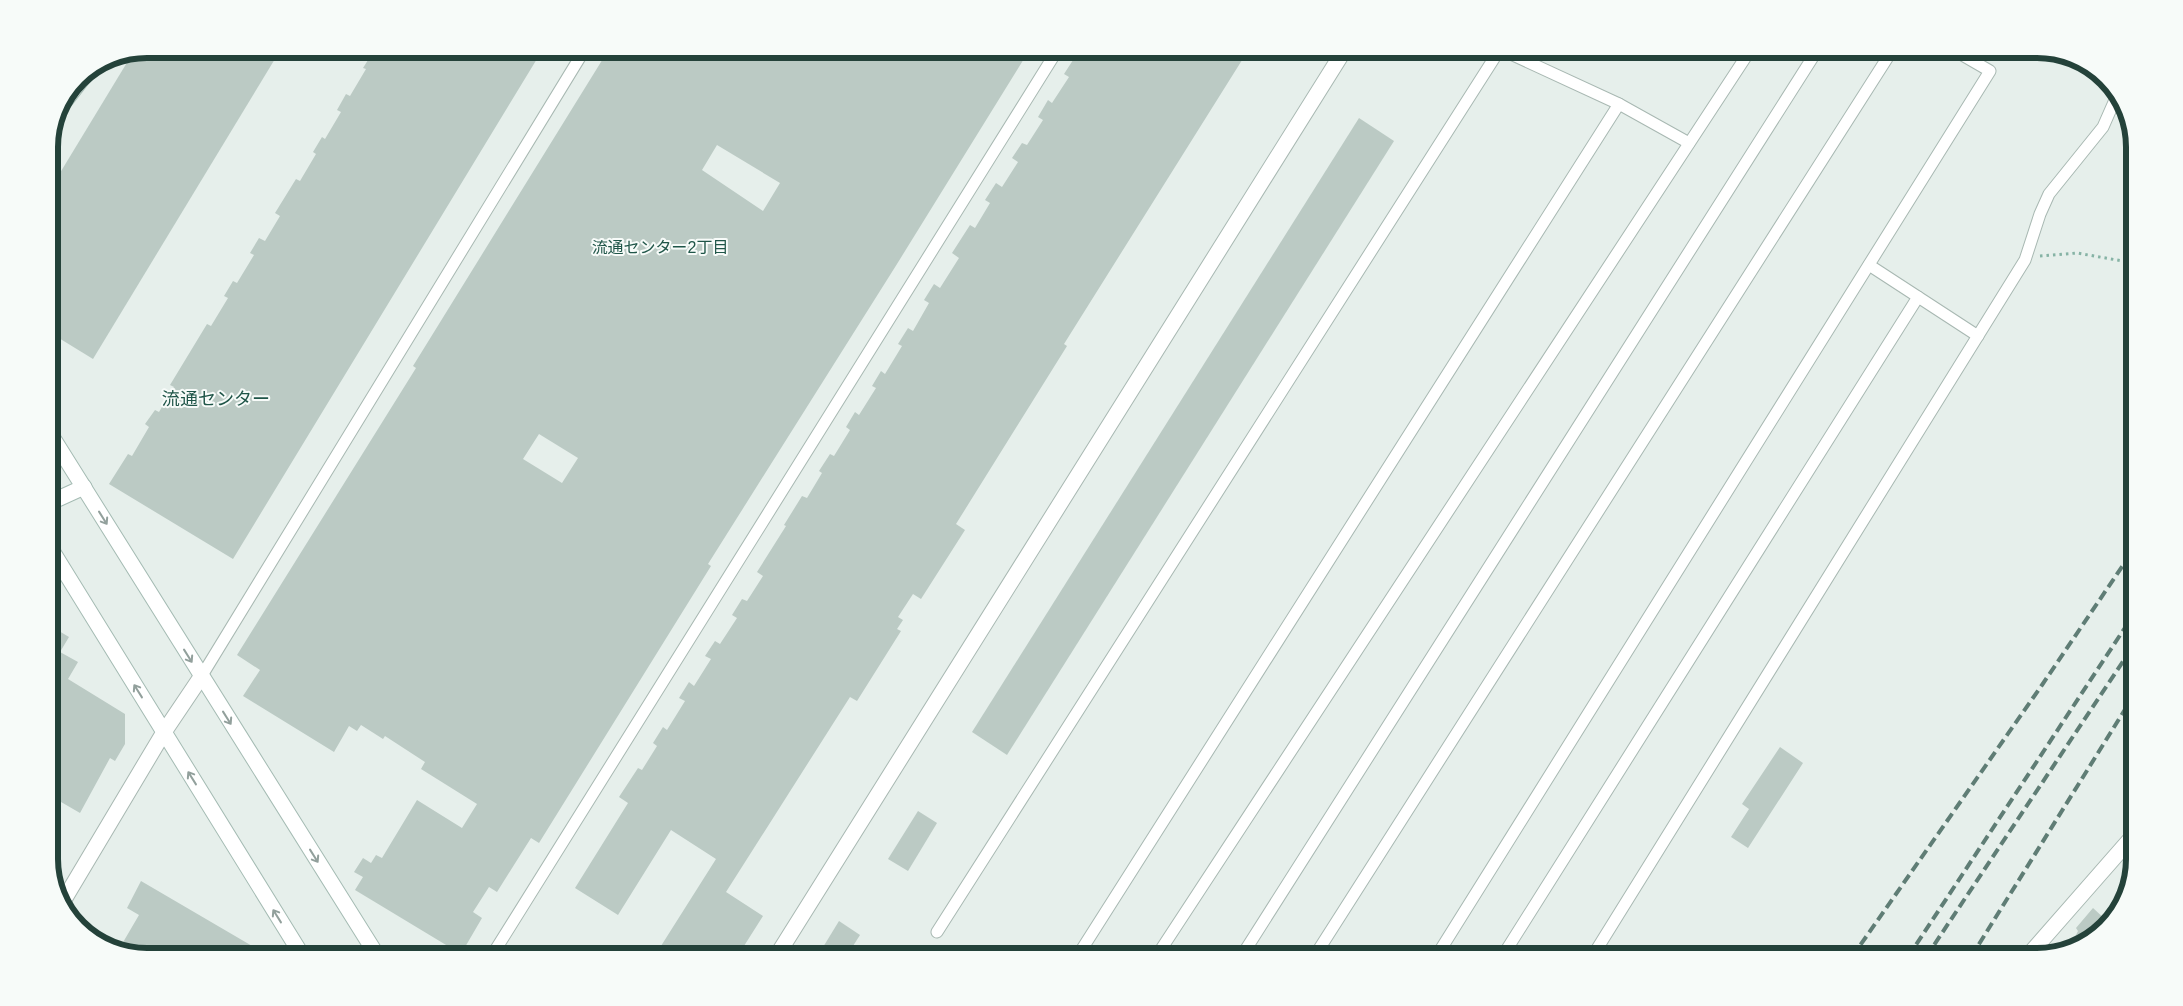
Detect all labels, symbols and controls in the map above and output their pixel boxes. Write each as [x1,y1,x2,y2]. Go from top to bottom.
district label: 流通センター2丁目 [592,239,728,256]
district label: 流通センター [162,389,270,409]
one-way arrow [98,510,108,524]
one-way arrow [182,649,193,663]
one-way arrow [133,684,143,698]
one-way arrow [222,711,232,725]
one-way arrow [186,771,196,785]
one-way arrow [309,848,319,862]
one-way arrow [272,909,282,923]

